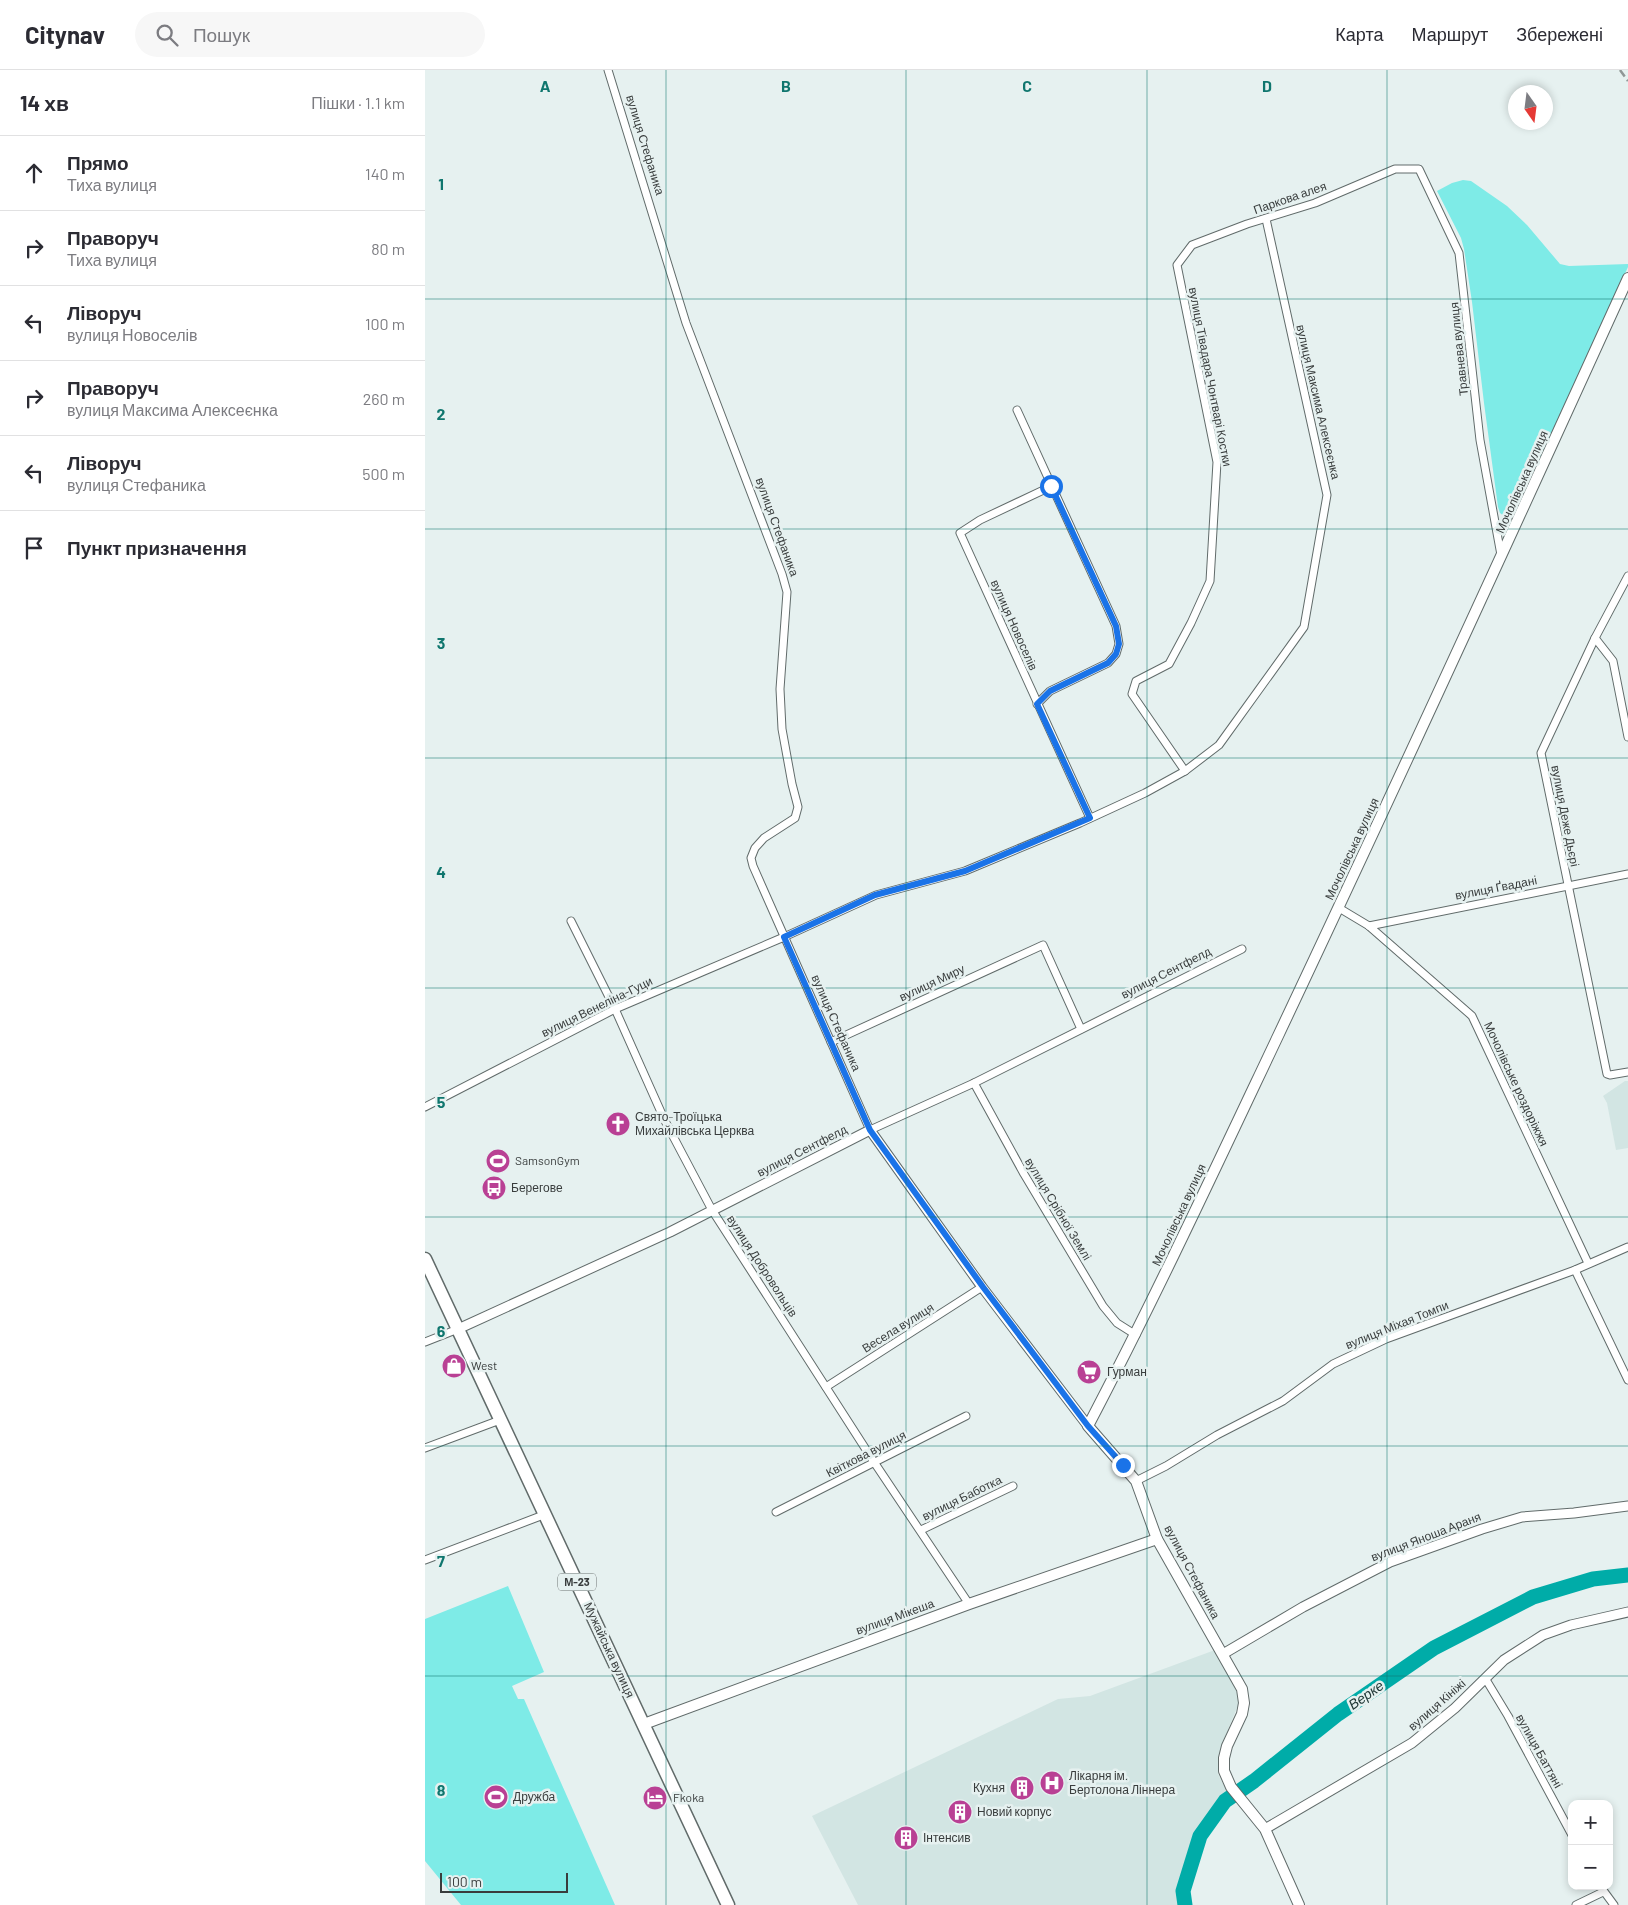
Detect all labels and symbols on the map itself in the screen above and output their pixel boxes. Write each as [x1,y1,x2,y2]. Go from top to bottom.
text: A [540,76,551,95]
text: B [781,76,791,95]
text: C [1022,76,1032,95]
text: D [1262,76,1272,95]
north arrow [1508,85,1553,130]
street label: вулиця Стефаника [623,93,668,197]
text: 1 [438,174,444,193]
street label: Паркова алея [1251,178,1328,217]
street label: вулиця Тівадара Чонтварі Костки [1186,286,1235,468]
street label: Травнева вулиця [1446,302,1471,397]
street label: вулиця Максима Алексеєнка [1293,323,1344,481]
text: 2 [437,404,446,423]
street label: Мочолівська вулиця [1492,428,1551,535]
street label: вулиця Стефаника [753,475,802,579]
route start [1040,475,1063,498]
street label: вулиця Новоселів [988,577,1041,673]
text: 3 [437,633,445,652]
street label: вулиця Деже Дьєрі [1548,764,1583,868]
street label: Мочолівська вулиця [1321,795,1382,902]
text: 4 [436,862,446,881]
street label: вулиця Ґвадані [1454,872,1538,903]
street label: вулиця Сентфелд [1118,943,1213,1002]
street label: вулиця Миру [897,961,967,1004]
street label: вулиця Стефаника [808,972,865,1074]
street label: вулиця Венеліна-Гуци [539,973,655,1040]
street label: Мочолівське роздоріжжя [1481,1019,1552,1149]
text: 5 [437,1092,446,1111]
place label: Свято-Троїцька Михайлівська Церква [635,1109,754,1138]
church icon: Свято-Троїцька Михайлівська Церква [605,1111,631,1137]
street label: вулиця Сентфелд [754,1121,849,1180]
sports icon: SamsonGym [485,1148,511,1174]
place label: SamsonGym [515,1153,580,1167]
street label: вулиця Срібної Землі [1022,1155,1095,1263]
street label: Мочолівська вулиця [1148,1161,1209,1268]
bus stop icon: Берегове [481,1175,507,1201]
place label: Берегове [511,1180,563,1195]
street label: вулиця Добровольців [724,1212,801,1319]
street label: вулиця Міхая Томпи [1343,1297,1451,1352]
street label: Весела вулиця [859,1300,936,1356]
text: 6 [437,1321,446,1340]
shop icon: West [441,1353,467,1379]
place label: West [471,1358,497,1372]
supermarket icon: Гурман [1076,1359,1102,1385]
place label: Гурман [1107,1364,1147,1379]
street label: Квіткова вулиця [823,1427,908,1480]
route end [1112,1454,1135,1477]
street label: вулиця Баботка [919,1472,1004,1523]
street label: вулиця Яноша Араня [1369,1509,1483,1564]
street label: вулиця Стефаника [1161,1522,1224,1622]
text: 7 [437,1551,445,1570]
road number: М-23 [558,1574,596,1590]
street label: вулиця Мікеша [854,1595,936,1638]
street label: Мужайська вулиця [581,1600,638,1700]
water label: Верке [1345,1676,1387,1713]
street label: вулиця Кініжі [1405,1676,1468,1734]
street label: вулиця Баттяні [1513,1711,1566,1790]
place label: Лікарня ім. Бертолона Ліннера [1069,1768,1175,1797]
hospital icon: Лікарня ім. Бертолона Ліннера [1039,1770,1065,1796]
building icon: Кухня [1009,1775,1035,1801]
text: 8 [437,1780,446,1799]
place label: Кухня [973,1780,1005,1795]
sports icon: Дружба [483,1784,509,1810]
hotel icon: Fkoka [642,1785,668,1811]
place label: Дружба [513,1789,556,1804]
place label: Fkoka [673,1790,704,1804]
building icon: Новий корпус [947,1799,973,1825]
place label: Новий корпус [977,1804,1052,1819]
building icon: Інтенсив [893,1825,919,1851]
place label: Інтенсив [923,1830,971,1844]
scale bar [440,1870,567,1893]

